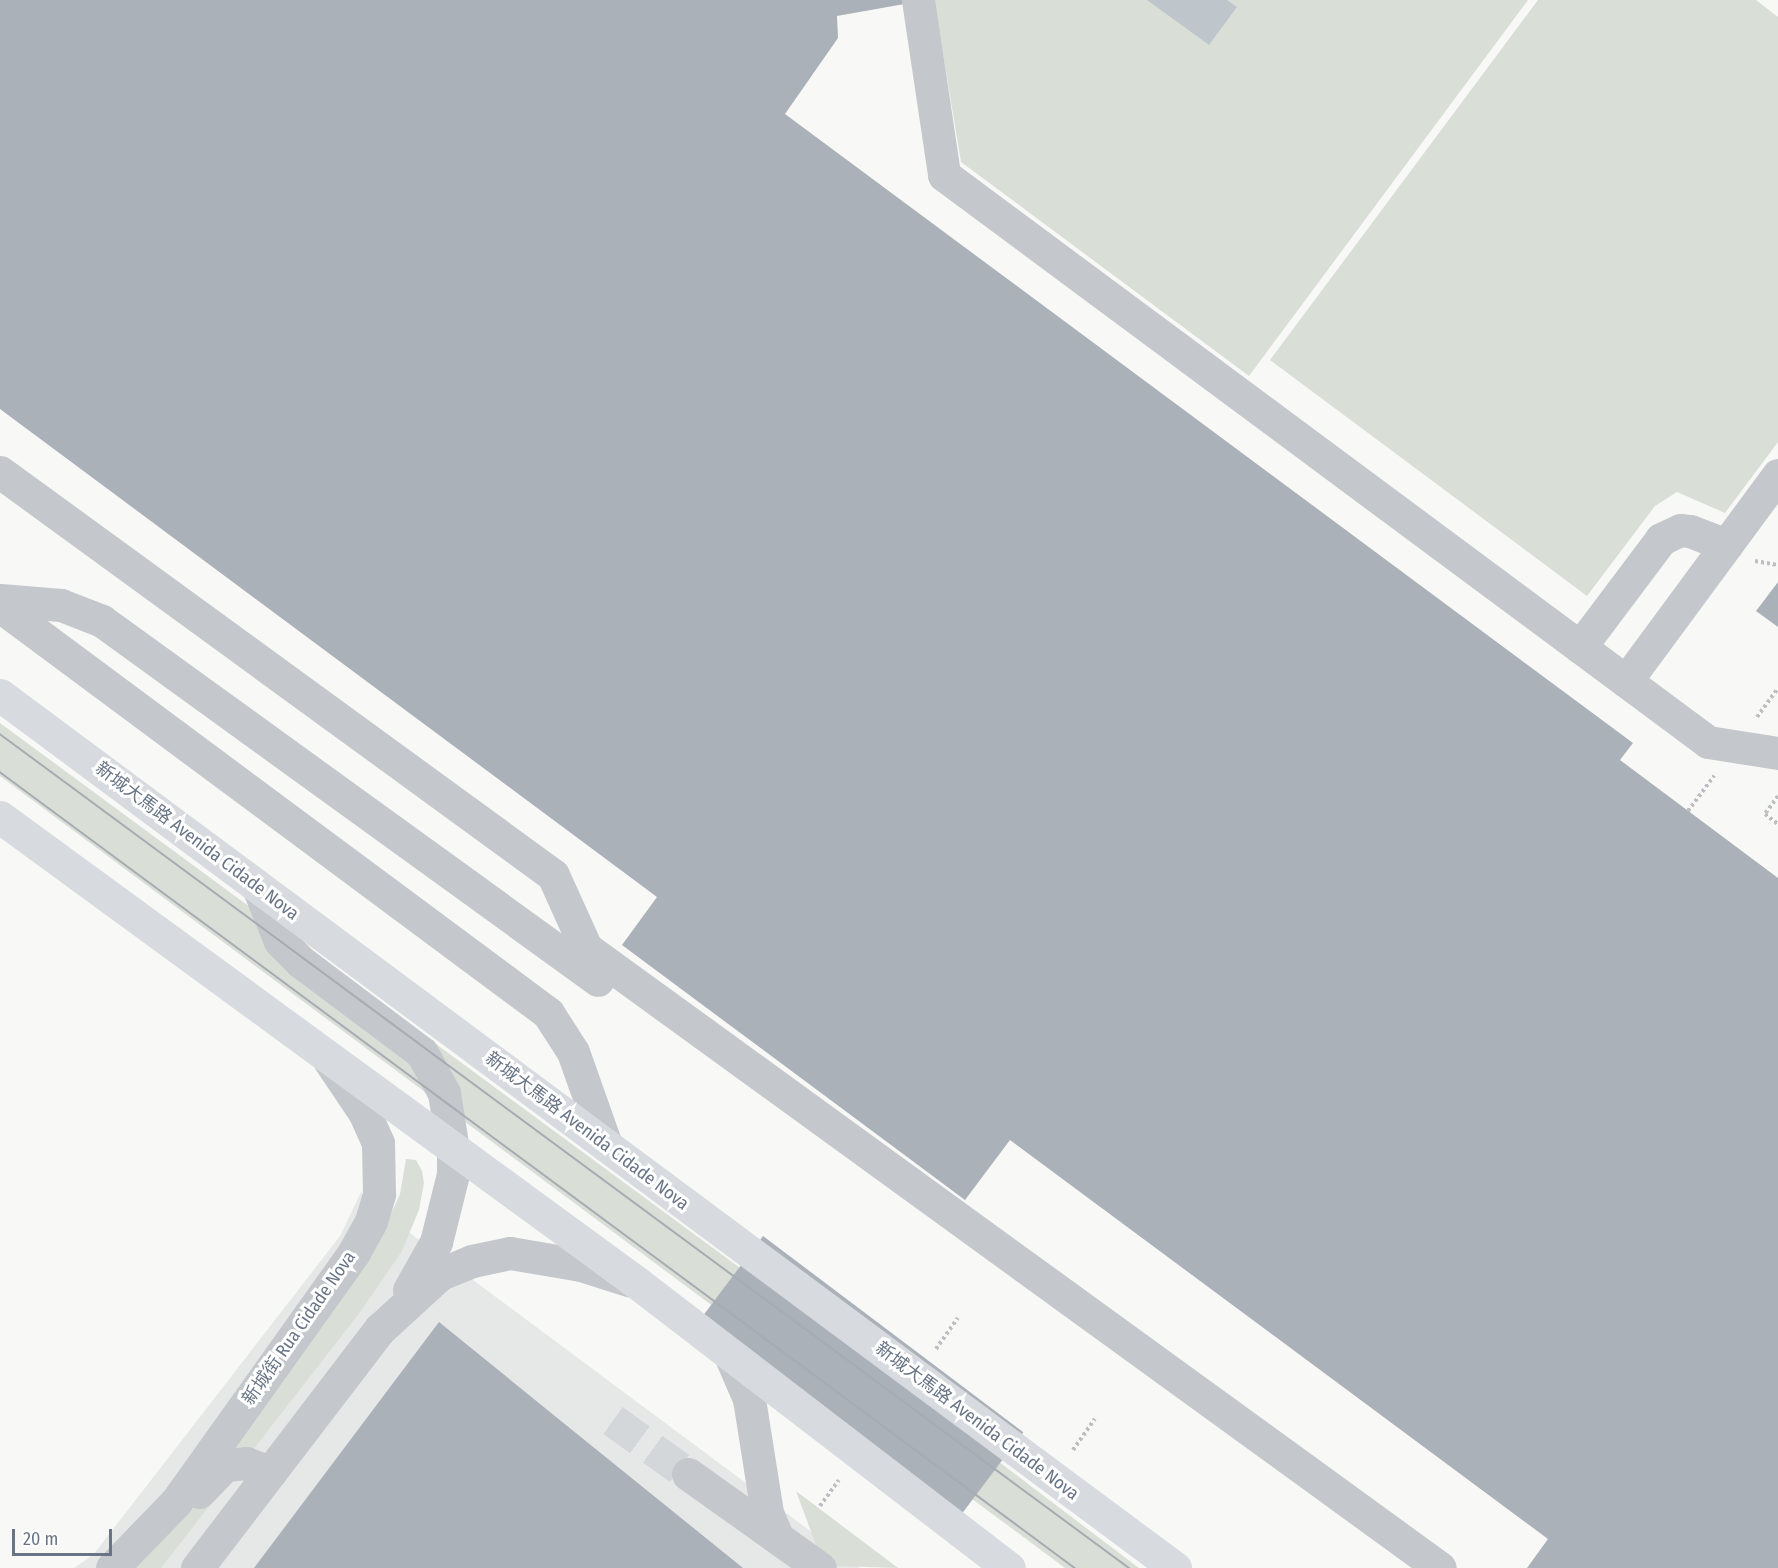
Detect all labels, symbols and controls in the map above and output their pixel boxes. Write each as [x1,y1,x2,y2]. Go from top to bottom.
street label: 新城大馬路 Avenida Cidade Nova [91,757,303,925]
street label: 新城大馬路 Avenida Cidade Nova [481,1047,693,1215]
street label: 新城街 Rua Cidade Nova [238,1247,360,1409]
street label: 新城大馬路 Avenida Cidade Nova [871,1337,1083,1505]
scale bar [15,1517,116,1555]
text: 20 m [23,1528,58,1550]

